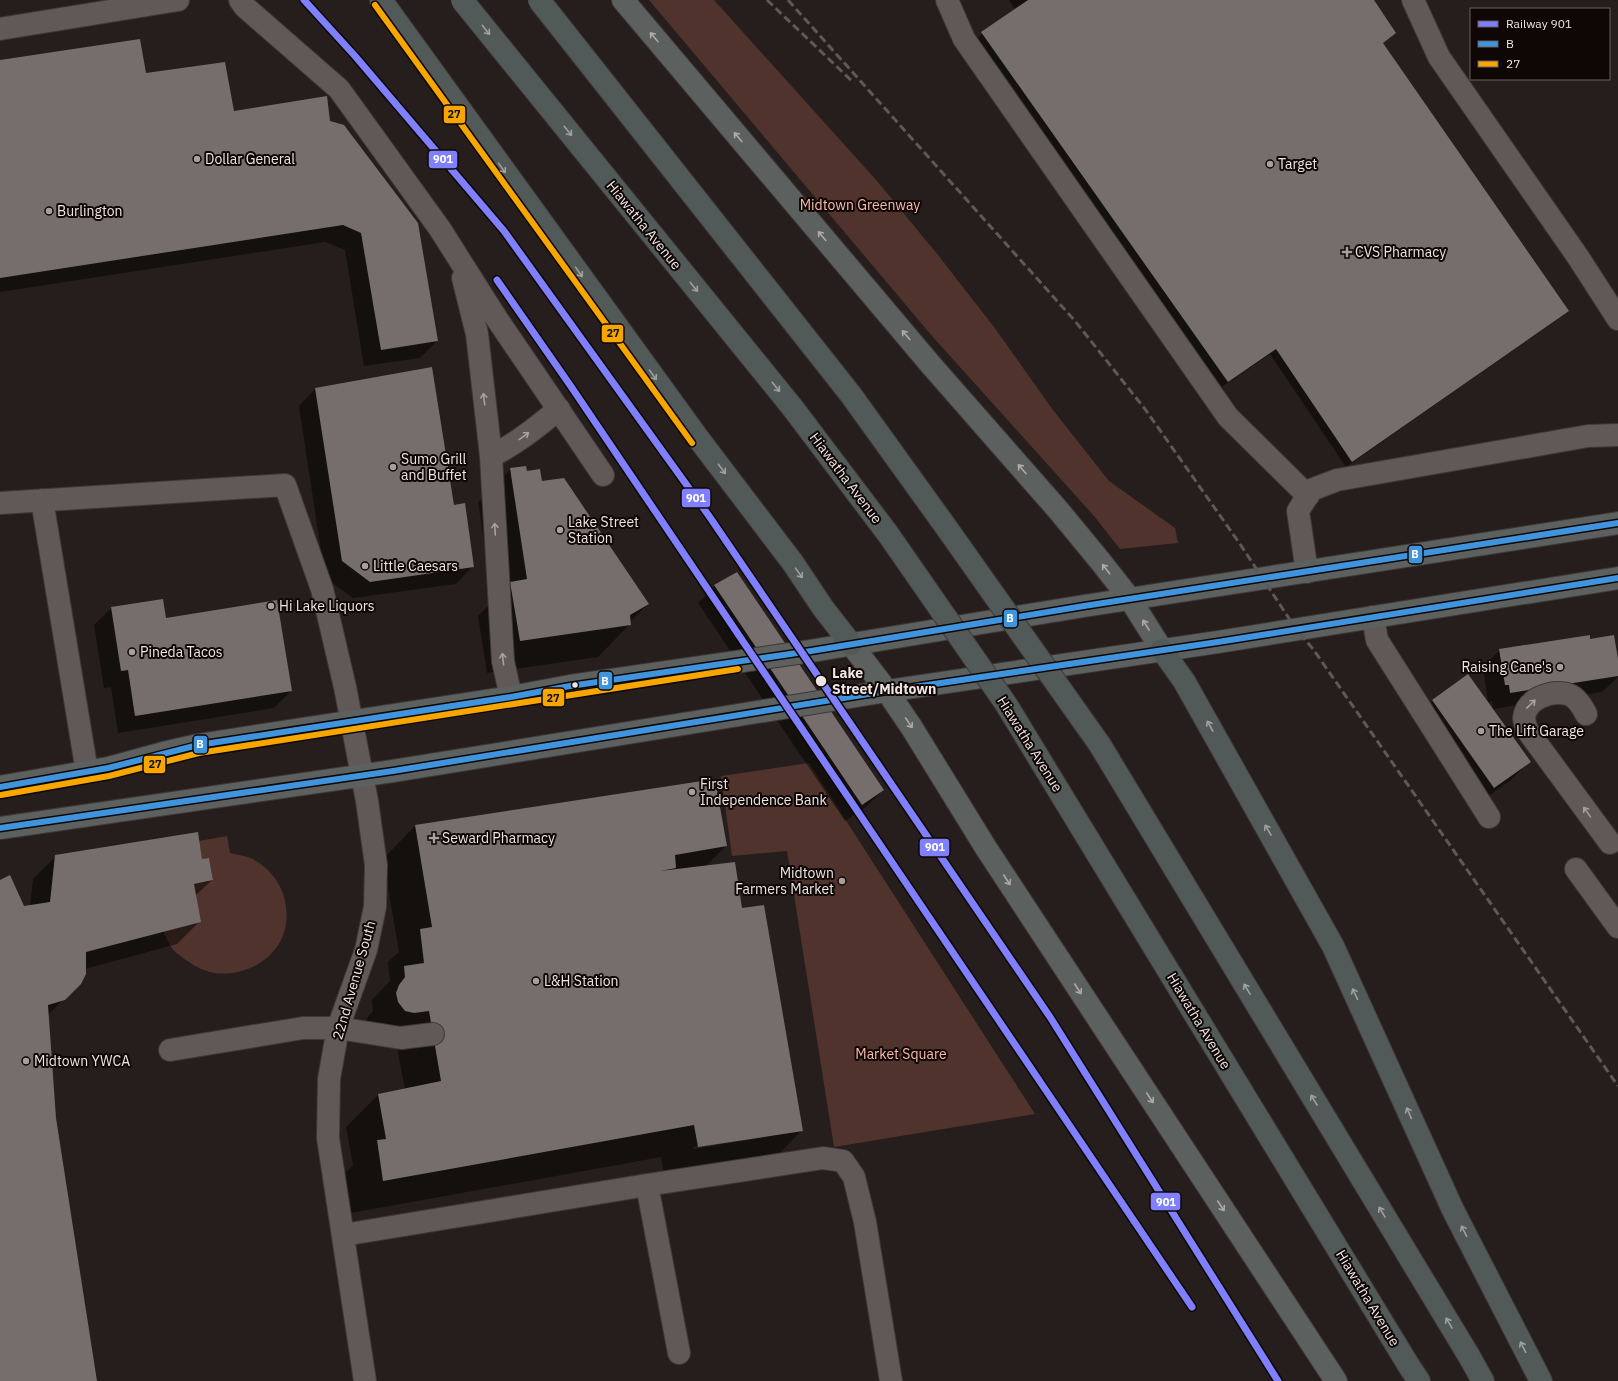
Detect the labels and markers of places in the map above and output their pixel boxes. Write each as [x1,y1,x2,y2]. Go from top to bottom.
place label: Dollar General [205,150,295,168]
marker: Dollar General [192,154,202,164]
place label: Target [1278,155,1317,173]
marker: Target [1265,159,1275,169]
place label: Burlington [57,202,123,220]
marker: Burlington [44,206,54,216]
place label: CVS Pharmacy [1355,243,1446,261]
marker: CVS Pharmacy [1342,247,1352,257]
place label: Sumo Grill and Buffet [401,450,467,484]
marker: Sumo Grill and Buffet [388,462,398,472]
place label: Lake Street Station [568,513,639,547]
marker: Lake Street Station [555,525,565,535]
place label: Little Caesars [373,557,458,575]
marker: Little Caesars [360,561,370,571]
place label: Hi Lake Liquors [279,597,375,615]
marker: Hi Lake Liquors [266,601,276,611]
place label: Pineda Tacos [140,643,223,661]
marker: Pineda Tacos [127,647,137,657]
place label: Raising Cane's [1462,658,1552,676]
marker: Raising Cane's [1555,662,1565,672]
place label: Lake Street/Midtown [832,664,936,698]
marker: Lake Street/Midtown [814,674,828,688]
unlabelled marker [570,680,580,690]
place label: The Lift Garage [1489,722,1584,740]
marker: The Lift Garage [1476,726,1486,736]
place label: First Independence Bank [700,775,827,809]
marker: First Independence Bank [687,787,697,797]
place label: Seward Pharmacy [442,829,555,847]
marker: Seward Pharmacy [429,833,439,843]
place label: Midtown Farmers Market [735,864,834,898]
marker: Midtown Farmers Market [837,876,847,886]
place label: L&H Station [544,972,619,990]
marker: L&H Station [531,976,541,986]
place label: Midtown YWCA [34,1052,130,1070]
marker: Midtown YWCA [21,1056,31,1066]

